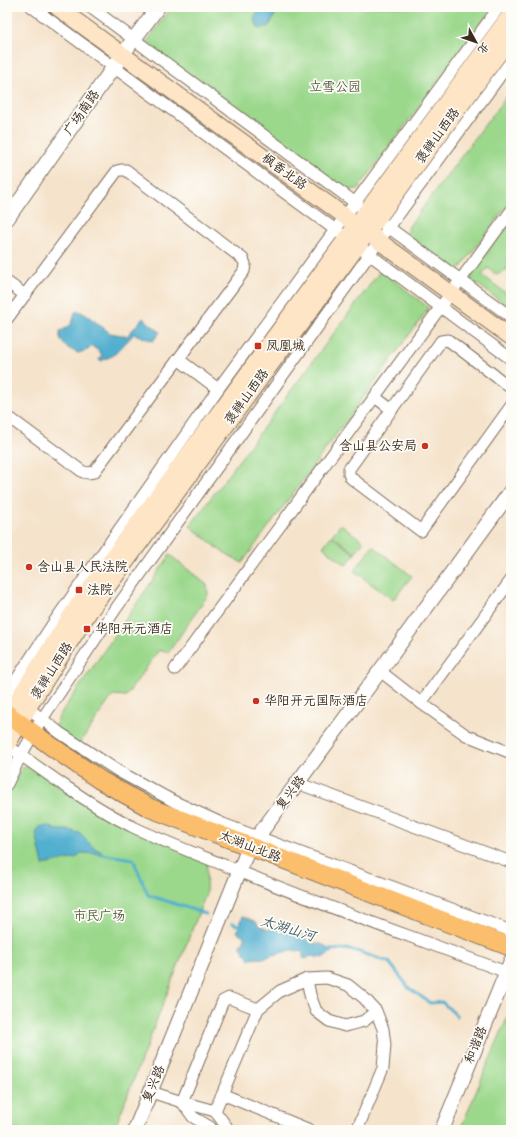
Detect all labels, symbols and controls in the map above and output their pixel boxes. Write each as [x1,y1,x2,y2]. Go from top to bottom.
north arrow [456,22,496,62]
text: 北 [474,39,492,56]
park label: 立雪公园 [309,79,361,96]
street label: 广场南路 [60,87,104,139]
street label: 褒禅山西路 [412,105,464,167]
street label: 枫香北路 [258,150,310,194]
place label: 凤凰城 [266,338,305,355]
marker: 凤凰城 [253,341,263,351]
street label: 褒禅山西路 [221,366,273,428]
place label: 含山县公安局 [339,438,417,455]
marker: 含山县公安局 [420,441,430,451]
place label: 含山县人民法院 [37,559,128,576]
marker: 含山县人民法院 [24,562,34,572]
place label: 法院 [87,582,113,599]
marker: 法院 [74,585,84,595]
place label: 华阳开元酒店 [95,621,173,638]
marker: 华阳开元酒店 [82,624,92,634]
street label: 褒禅山西路 [27,639,77,703]
place label: 华阳开元国际酒店 [264,693,368,710]
marker: 华阳开元国际酒店 [251,696,261,706]
street label: 复兴路 [272,772,310,814]
street label: 太湖山北路 [217,827,283,867]
park label: 市民广场 [73,908,125,925]
water label: 太湖山河 [259,912,319,946]
street label: 和谐路 [461,1024,491,1066]
street label: 复兴路 [139,1063,169,1105]

